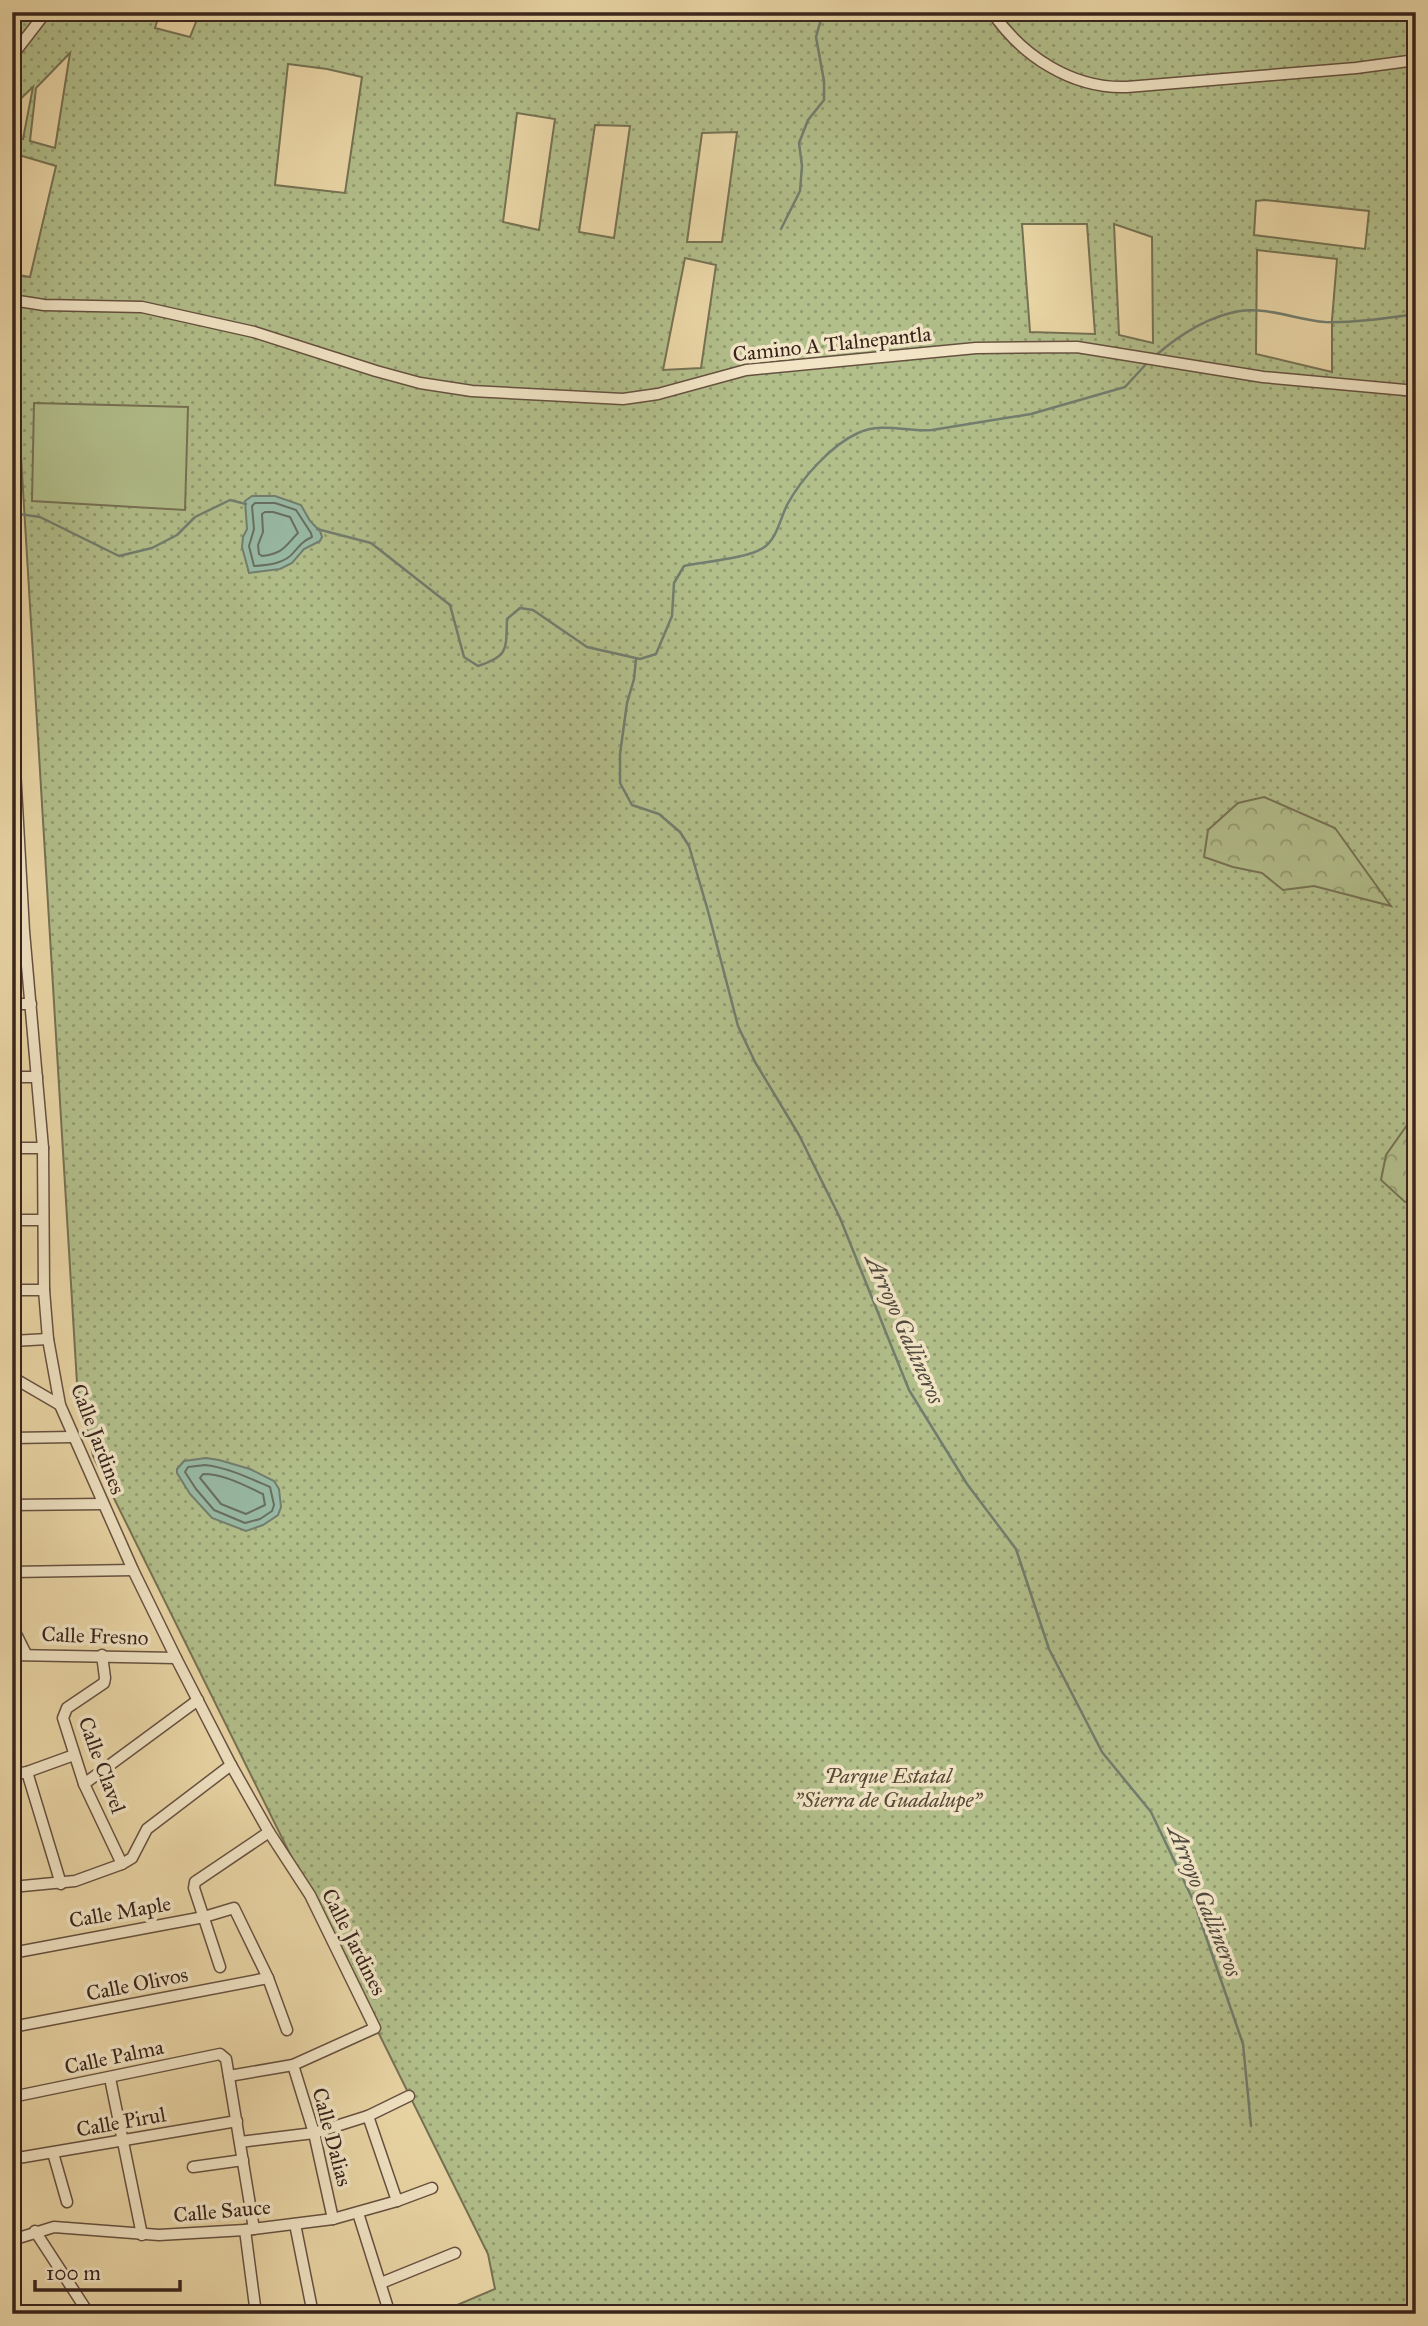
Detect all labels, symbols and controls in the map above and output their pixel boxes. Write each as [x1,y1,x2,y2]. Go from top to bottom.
street label: Camino A Tlalnepantla [732,321,933,367]
water label: Arroyo Gallineros [859,1248,951,1409]
street label: Calle Jardines [65,1380,131,1498]
street label: Calle Fresno [41,1621,149,1651]
street label: Calle Clavel [73,1713,132,1817]
park label: Parque Estatal "Sierra de Guadalupe" [794,1763,983,1813]
water label: Arroyo Gallineros [1161,1819,1248,1981]
street label: Calle Jardines [316,1884,392,2000]
street label: Calle Maple [67,1890,173,1934]
street label: Calle Olivos [84,1961,190,2007]
street label: Calle Palma [62,2034,166,2080]
street label: Calle Dalias [306,2085,358,2189]
street label: Calle Pirul [74,2101,168,2143]
street label: Calle Sauce [172,2194,272,2228]
scale bar [35,2249,180,2293]
text: 100 m [46,2260,101,2286]

